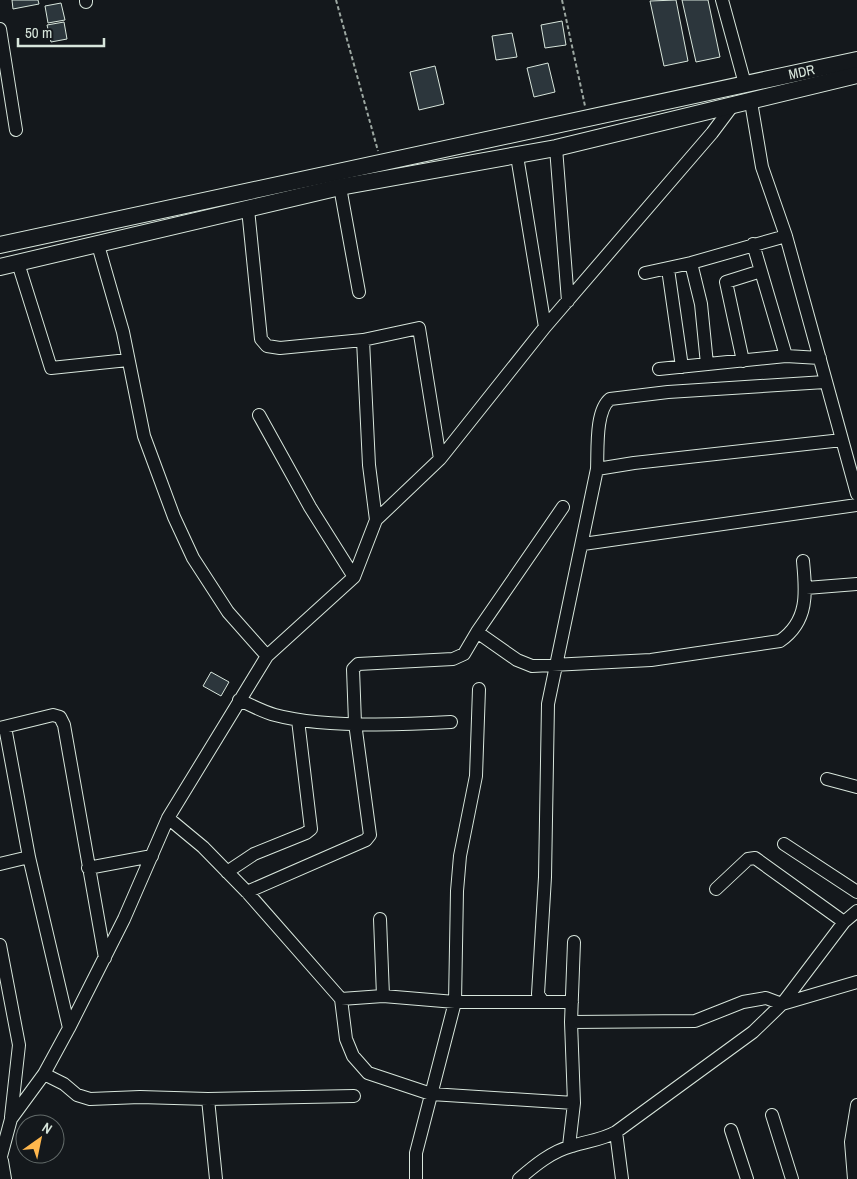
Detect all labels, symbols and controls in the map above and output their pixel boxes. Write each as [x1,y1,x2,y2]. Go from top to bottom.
scale bar [18,15,104,47]
text: 50 m [25,22,52,43]
street label: MDR [787,60,816,84]
north arrow [15,1114,65,1164]
text: N [39,1118,55,1138]

